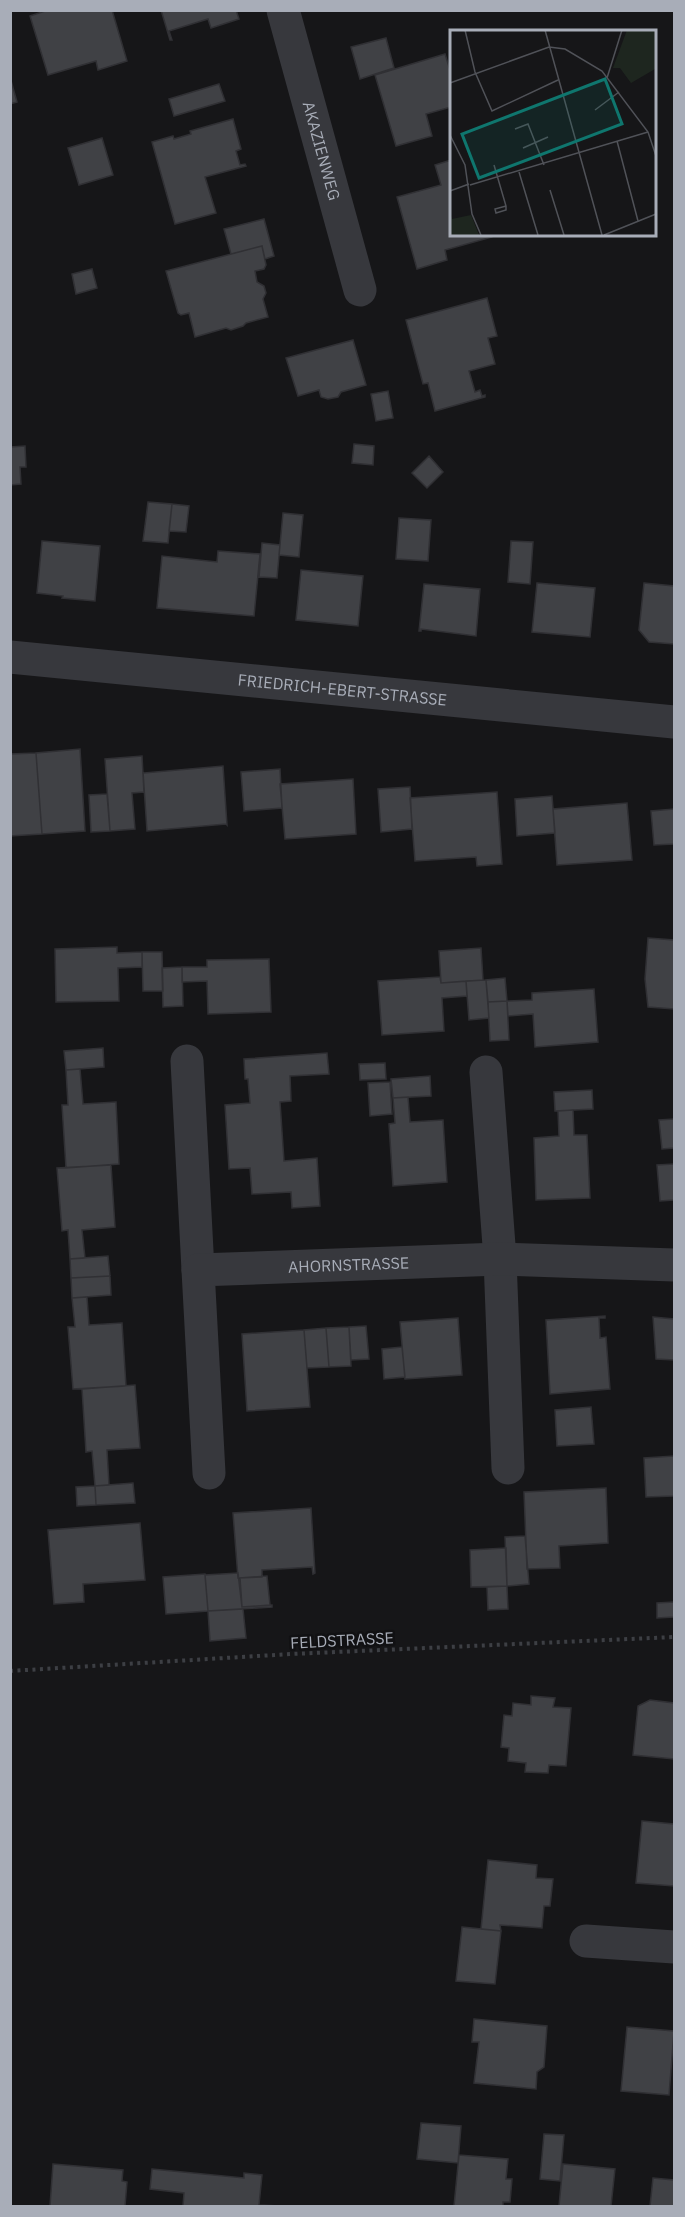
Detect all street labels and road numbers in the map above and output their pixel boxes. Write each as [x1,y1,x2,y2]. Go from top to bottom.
street label: AKAZIENWEG [299,99,345,202]
street label: FRIEDRICH-EBERT-STRASSE [237,669,448,710]
street label: AHORNSTRASSE [288,1252,409,1277]
street label: FELDSTRASSE [290,1627,394,1653]

